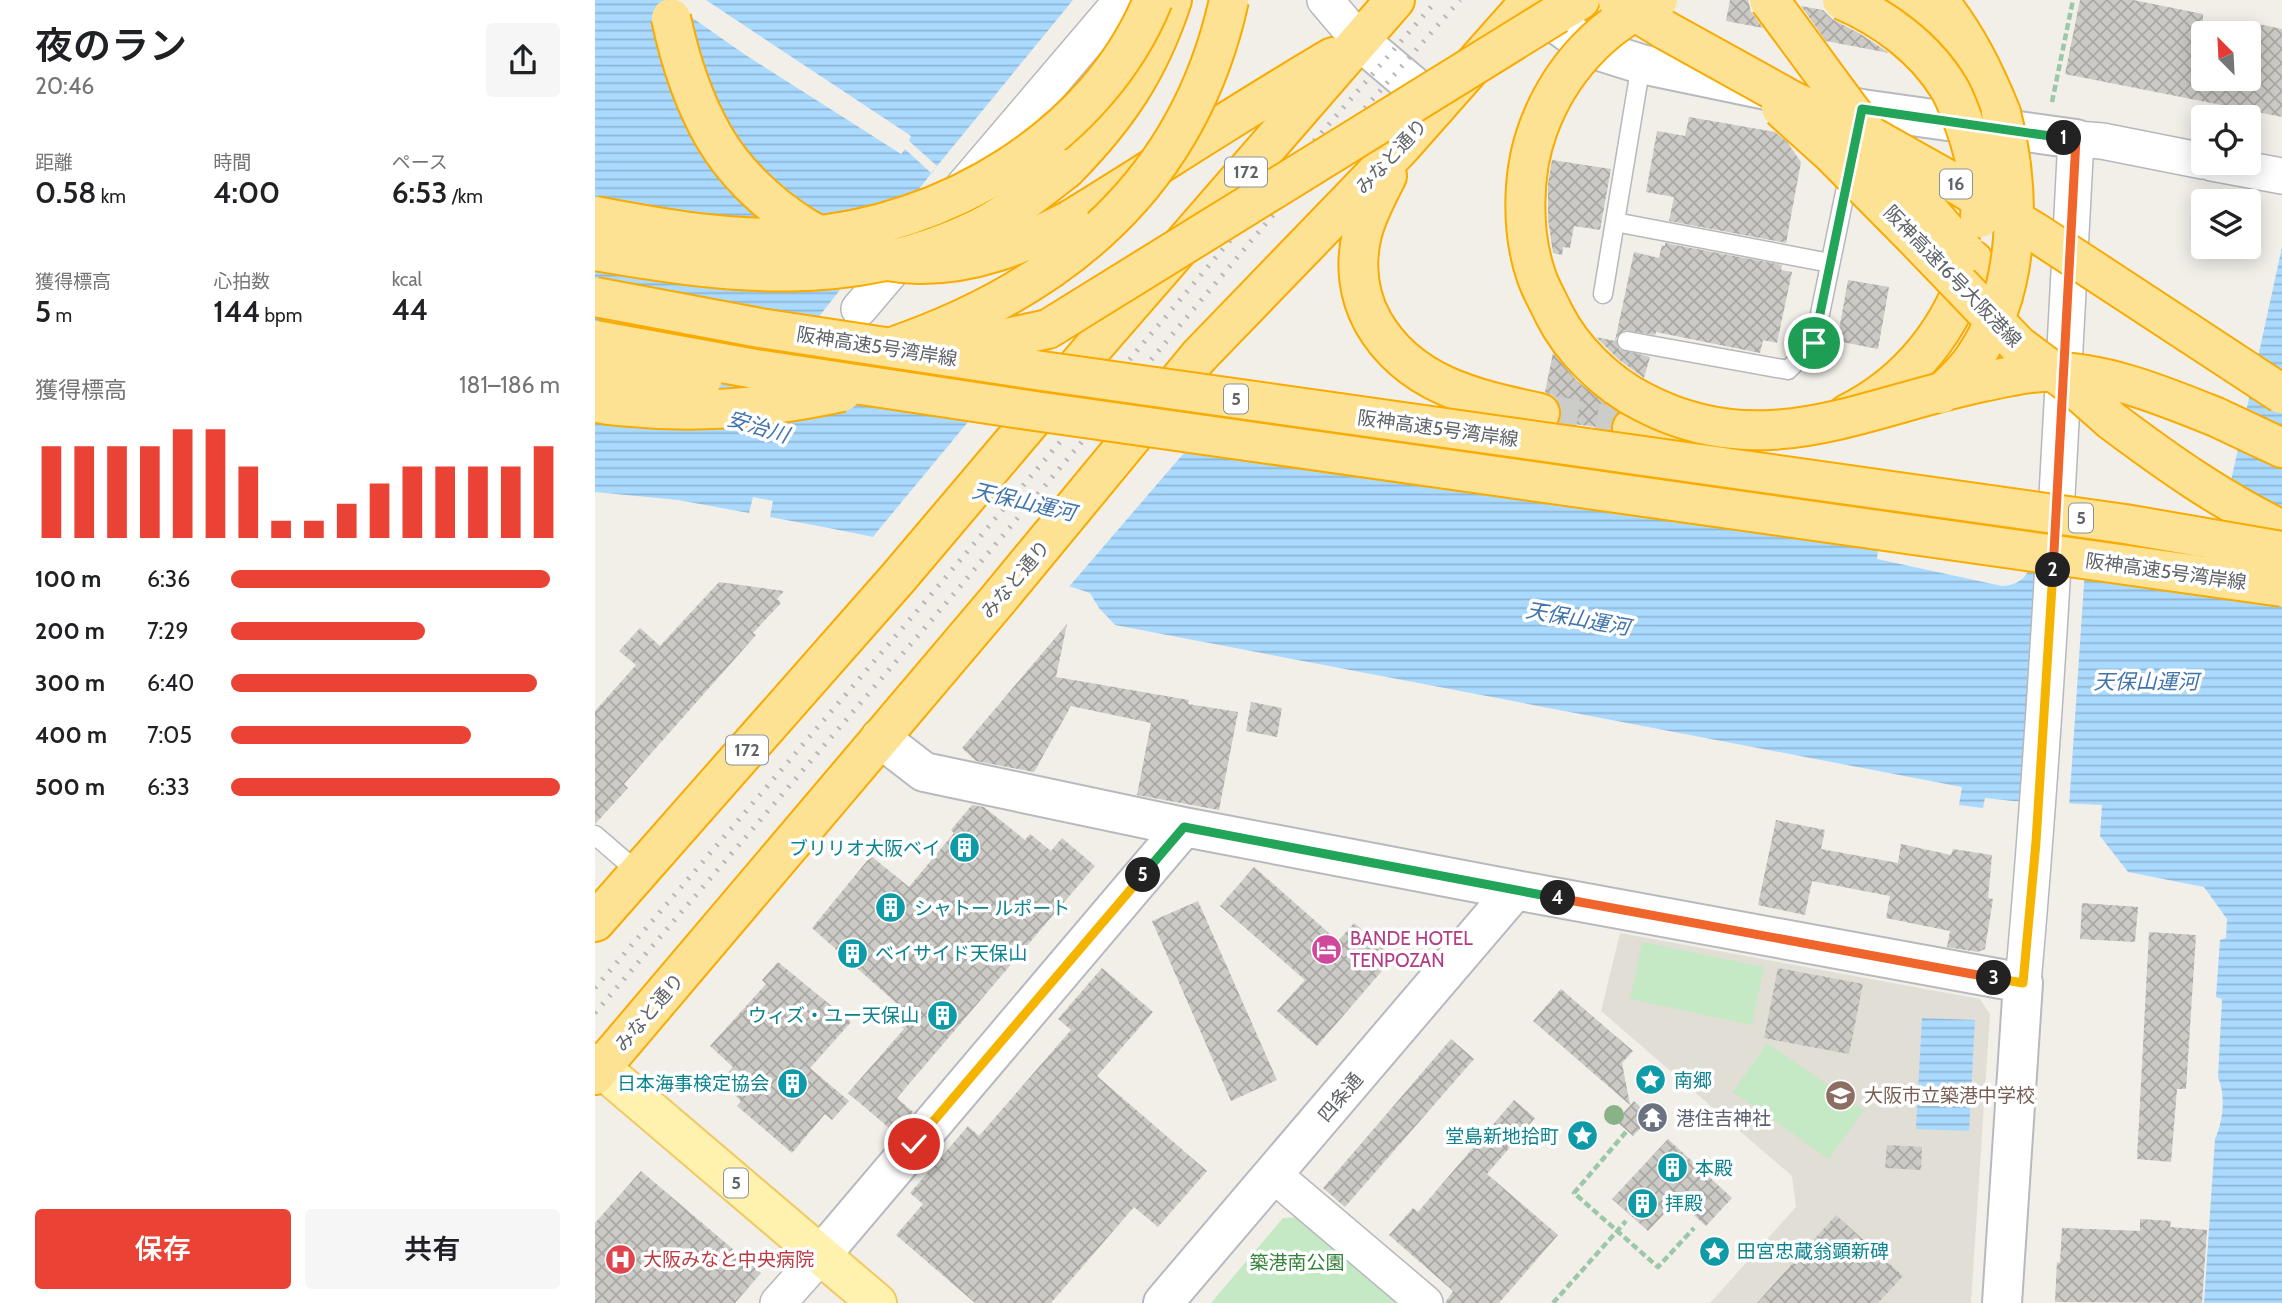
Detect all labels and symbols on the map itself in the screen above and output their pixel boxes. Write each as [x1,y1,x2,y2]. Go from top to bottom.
north arrow [2191,21,2261,91]
street label: みなと通り [1351,114,1432,199]
pin: 1 [2047,120,2081,156]
road number: 172 [1225,158,1267,187]
road number: 16 [1940,169,1972,198]
street label: 阪神高速16号大阪港線 [1879,201,2026,352]
pin [1784,313,1844,373]
street label: 阪神高速5号湾岸線 [795,322,959,371]
road number: 5 [1224,384,1248,414]
water label: 安治川 [724,405,794,448]
street label: 阪神高速5号湾岸線 [1356,406,1520,451]
water label: 天保山運河 [970,478,1082,526]
road number: 5 [2069,504,2093,532]
street label: みなと通り [976,536,1055,623]
street label: 阪神高速5号湾岸線 [2084,549,2248,594]
pin: 2 [2035,552,2071,588]
water label: 天保山運河 [1524,597,1636,641]
water label: 天保山運河 [2094,669,2202,694]
road number: 172 [726,736,768,764]
building icon: ブリリオ大阪ベイ [947,831,981,865]
place label: ブリリオ大阪ベイ [789,837,941,860]
pin: 5 [1125,858,1161,892]
pin: 4 [1541,880,1576,916]
building icon: シャトー ルポート [874,891,908,925]
place label: シャトー ルポート [914,897,1070,920]
place label: BANDE HOTEL TENPOZAN [1350,927,1473,972]
hotel icon: BANDE HOTEL TENPOZAN [1310,932,1344,966]
building icon: ベイサイド天保山 [835,936,869,970]
place label: ベイサイド天保山 [875,942,1027,965]
pin: 3 [1977,960,2011,996]
street label: みなと通り [610,969,689,1056]
building icon: ウィズ・ユー天保山 [925,998,959,1032]
place label: ウィズ・ユー天保山 [748,1004,919,1027]
place icon: 南郷 [1634,1063,1668,1097]
building icon: 日本海事検定協会 [775,1066,809,1100]
street label: 四条通 [1313,1068,1368,1127]
place label: 南郷 [1674,1069,1712,1092]
place label: 日本海事検定協会 [617,1072,769,1095]
school or university icon: 大阪市立築港中学校 [1824,1078,1858,1112]
place label: 大阪市立築港中学校 [1864,1084,2035,1107]
temple icon: 港住吉神社 [1636,1101,1670,1135]
place label: 港住吉神社 [1676,1107,1771,1130]
pin [884,1114,944,1174]
place icon: 堂島新地拾町 [1565,1119,1599,1153]
place label: 堂島新地拾町 [1445,1125,1559,1148]
building icon: 本殿 [1655,1151,1689,1185]
place label: 本殿 [1695,1157,1733,1180]
road number: 5 [724,1168,748,1198]
building icon: 拝殿 [1625,1186,1659,1220]
place label: 拝殿 [1665,1192,1703,1215]
place icon: 田宮忠蔵翁顕新碑 [1697,1234,1731,1268]
place label: 田宮忠蔵翁顕新碑 [1737,1240,1889,1263]
hospital icon: 大阪みなと中央病院 [603,1242,637,1276]
place label: 大阪みなと中央病院 [643,1248,814,1271]
park label: 築港南公園 [1249,1251,1345,1274]

